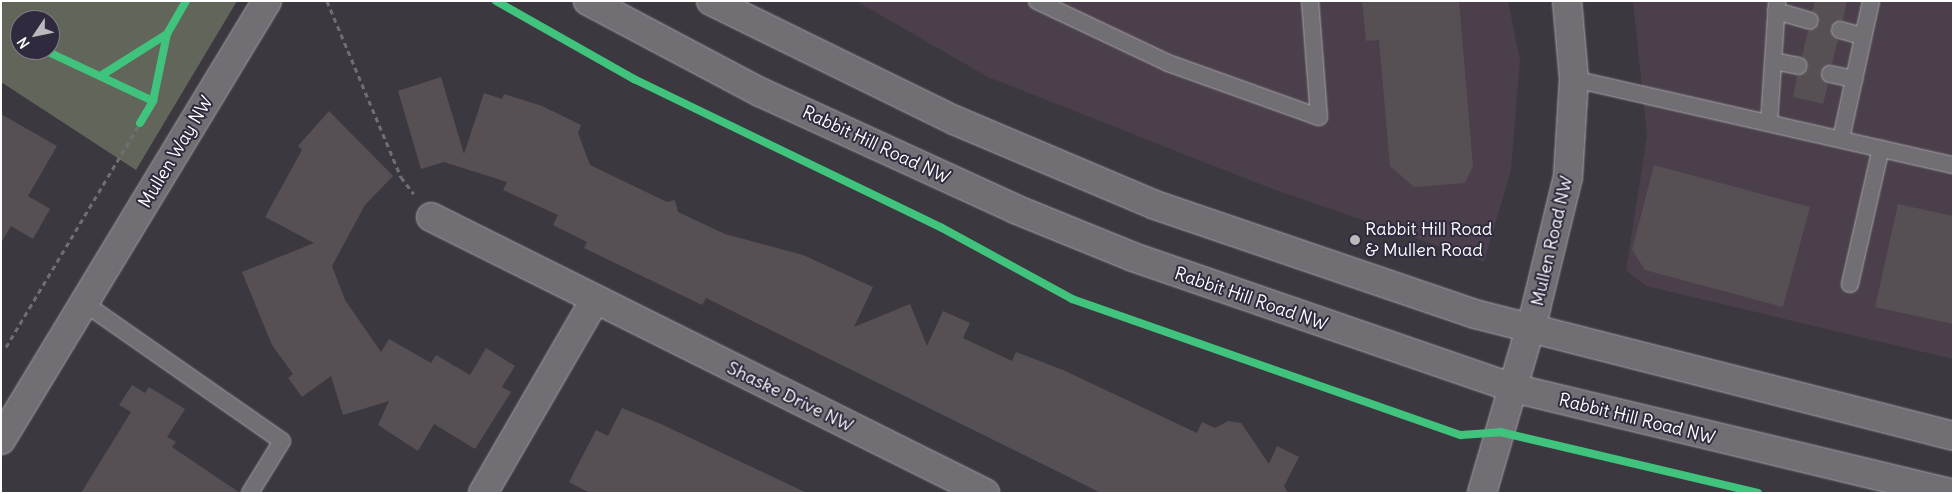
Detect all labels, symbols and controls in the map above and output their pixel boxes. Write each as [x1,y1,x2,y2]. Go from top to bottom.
north arrow [10,10,60,60]
text: N [13,34,34,52]
street label: Mullen Way NW [134,92,218,212]
street label: Rabbit Hill Road NW [799,101,953,189]
street label: Mullen Road NW [1527,174,1577,308]
place label: Rabbit Hill Road & Mullen Road [1365,219,1492,262]
marker: Rabbit Hill Road & Mullen Road [1349,234,1361,246]
street label: Rabbit Hill Road NW [1172,263,1330,335]
street label: Shaske Drive NW [723,357,857,437]
street label: Rabbit Hill Road NW [1557,389,1717,449]

